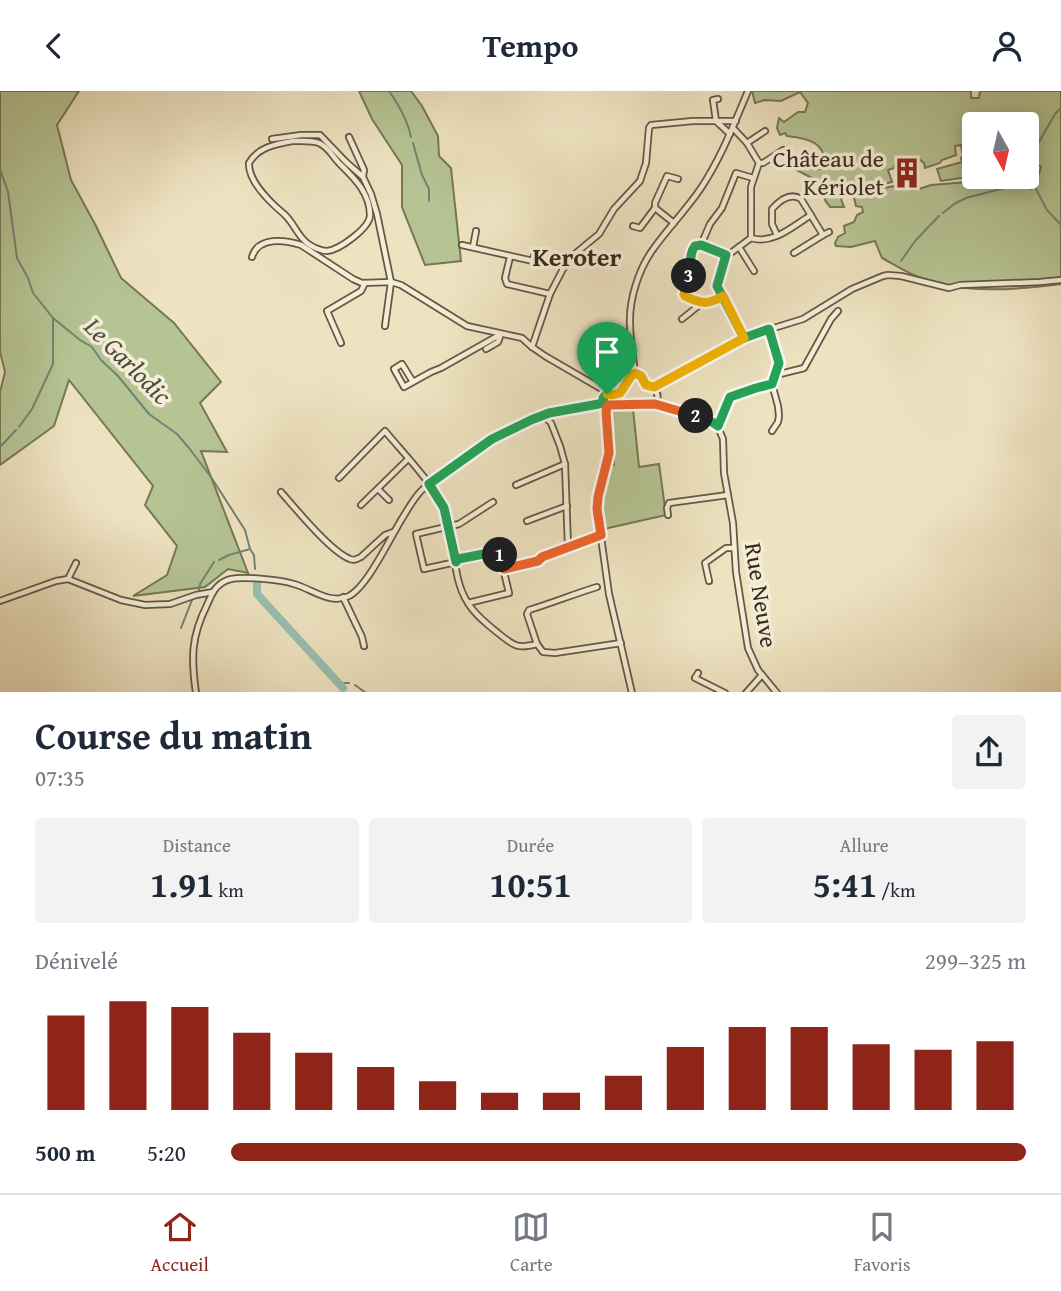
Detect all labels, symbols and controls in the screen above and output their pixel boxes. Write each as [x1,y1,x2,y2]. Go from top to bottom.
text: Tempo [483,22,579,69]
icon: back [35,27,73,65]
icon: person [988,27,1026,65]
north arrow [962,112,1040,189]
map controls [962,112,1039,189]
place label: Château de Kériolet [773,141,885,204]
building icon: Château de Kériolet [890,156,924,190]
district label: Keroter [532,237,622,276]
pin: 3 [672,259,706,293]
text: 3 [684,261,693,289]
water label: Le Garlodic [75,307,182,414]
pin [577,322,637,394]
icon: arrive [588,333,626,371]
pin: 2 [678,399,714,433]
text: 2 [691,401,700,429]
pin: 1 [482,538,518,573]
text: 1 [495,540,504,568]
street label: Rue Neuve [736,540,787,650]
text: Course du matin [35,707,312,763]
button: share [952,715,1026,789]
text: 07:35 [35,761,85,794]
text: Distance [163,831,231,859]
text: Durée [507,831,554,859]
text: Allure [840,831,889,859]
text: 1.91 [150,859,214,910]
text: 10:51 [489,859,572,910]
text: 5:41 [813,859,877,910]
text: km [214,876,244,904]
text: /km [877,876,915,904]
text: Dénivelé [35,944,118,977]
text: 299–325 m [925,944,1026,977]
text: 500 m [35,1136,96,1169]
text: 5:20 [147,1136,186,1169]
tab: Accueil [151,1208,209,1278]
tab: Carte [510,1208,553,1278]
tab: Favoris [854,1208,910,1278]

